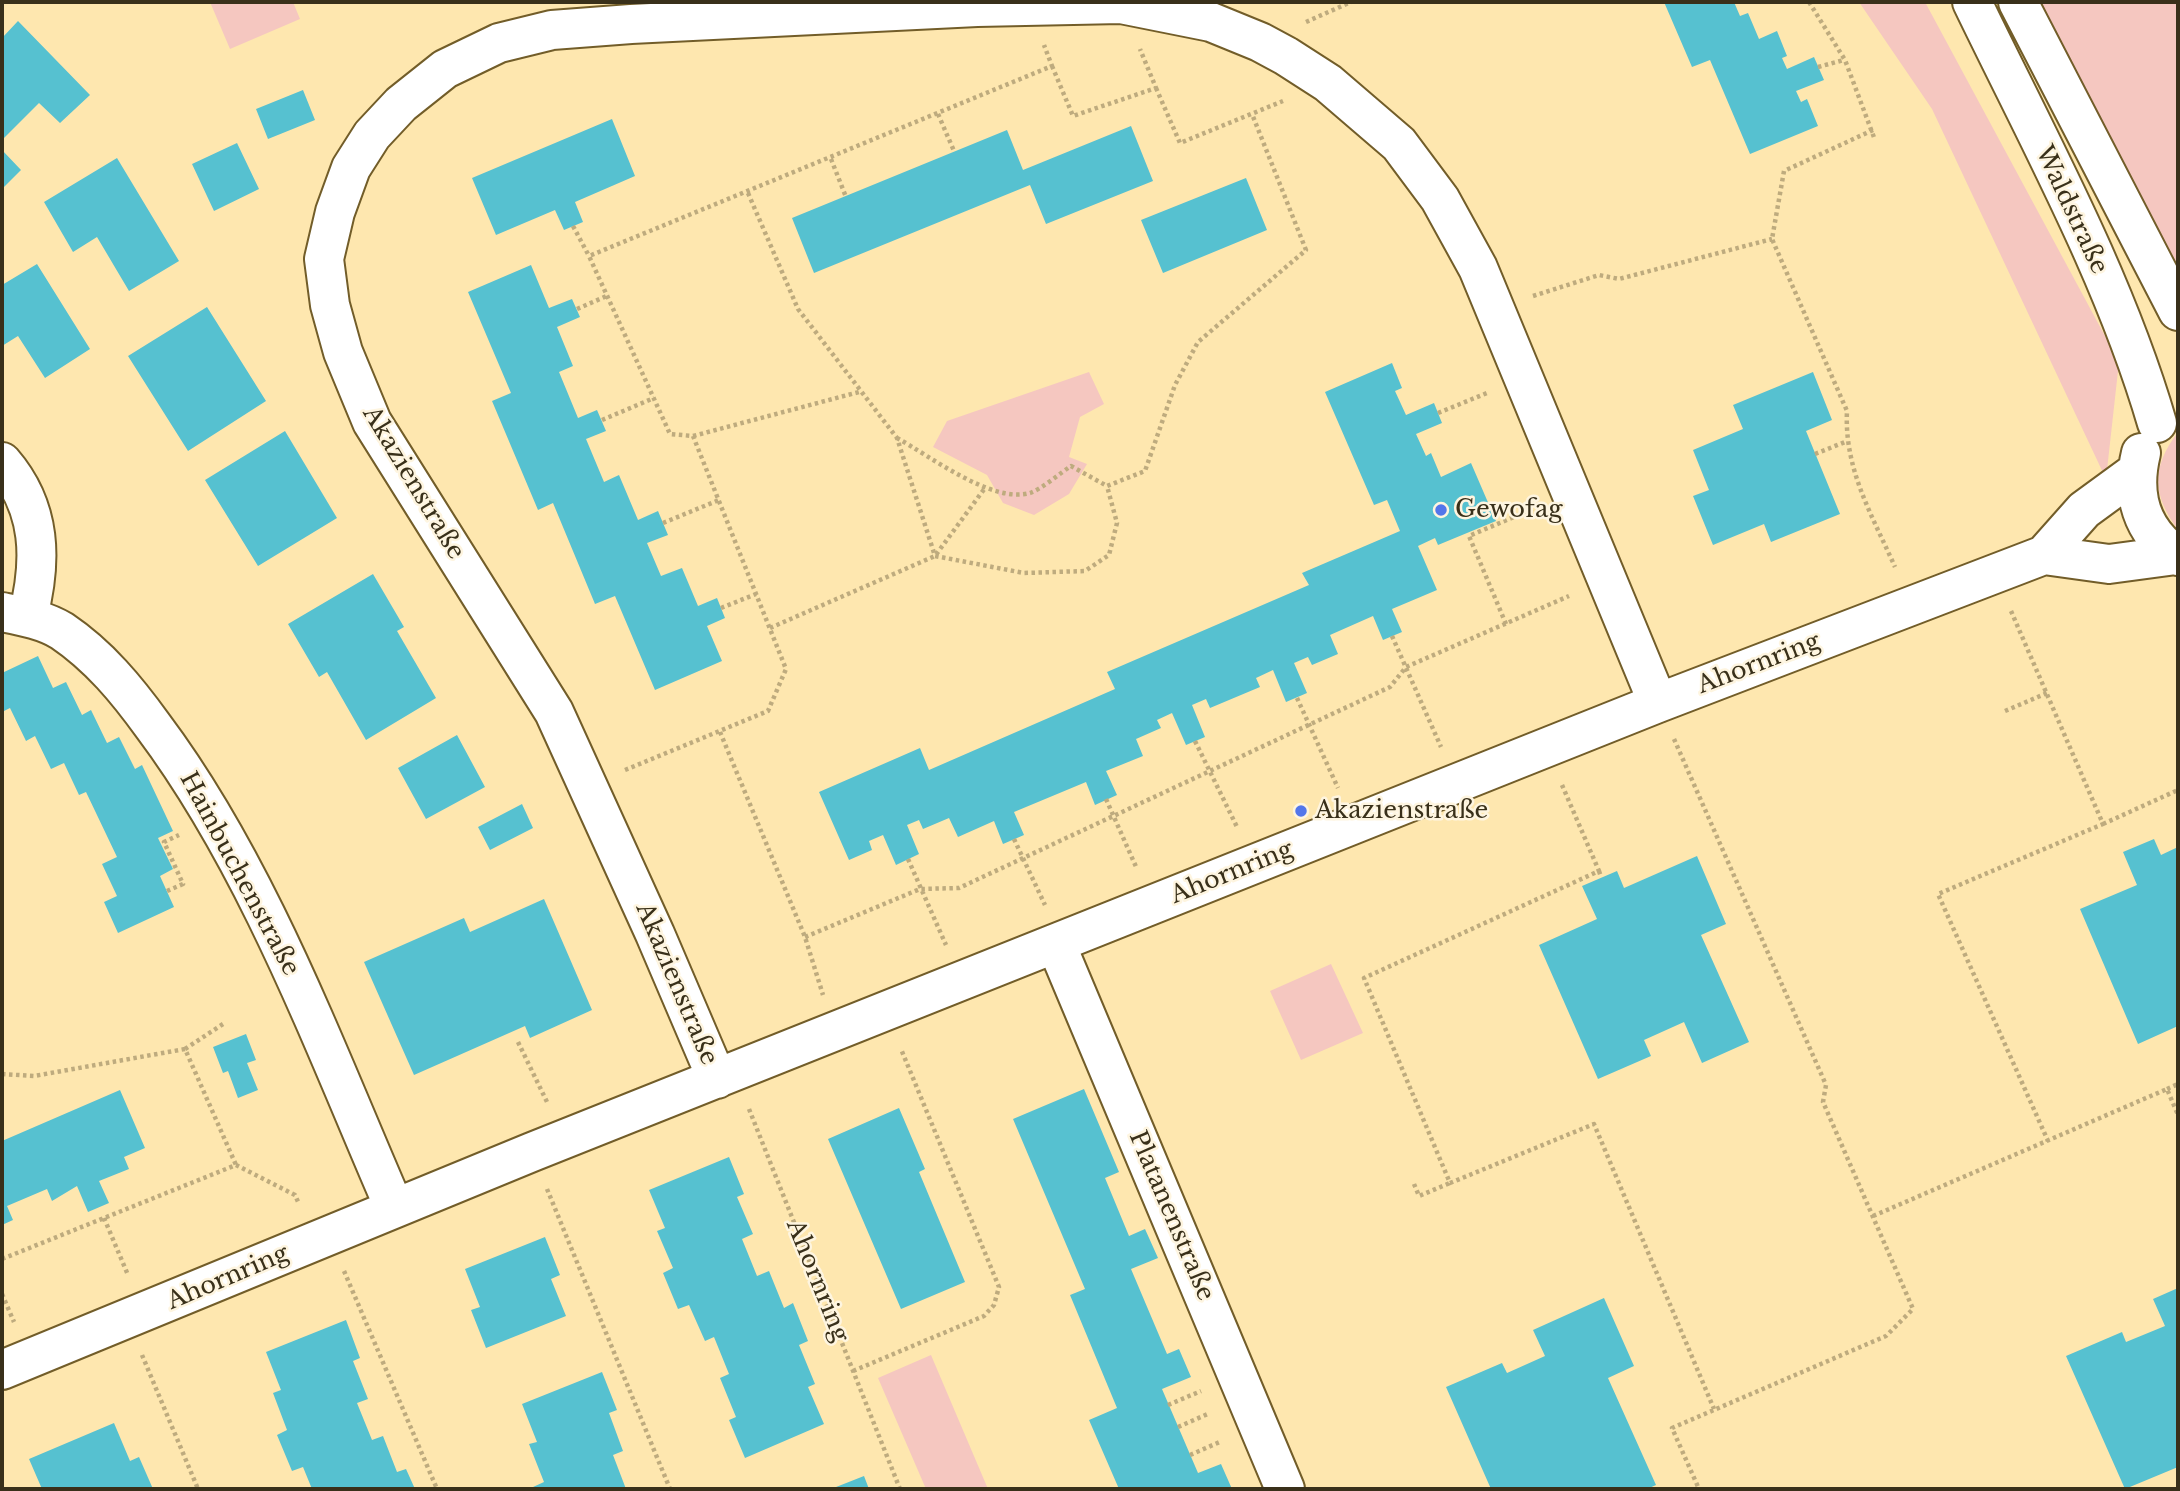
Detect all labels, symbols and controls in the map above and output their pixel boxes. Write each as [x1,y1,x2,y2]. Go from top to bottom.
street label: Waldstraße [2029,141,2113,279]
street label: Akazienstraße [356,401,470,565]
place label: Gewofag [1455,496,1563,524]
marker: Gewofag [1433,502,1449,518]
street label: Ahornring [1694,627,1824,701]
street label: Hainbuchenstraße [173,767,305,981]
place label: Akazienstraße [1315,797,1488,825]
marker: Akazienstraße [1293,803,1309,819]
street label: Ahornring [1167,835,1297,911]
street label: Akazienstraße [629,899,723,1069]
street label: Platanenstraße [1122,1127,1220,1305]
street label: Ahornring [779,1216,855,1346]
street label: Ahornring [163,1239,293,1317]

